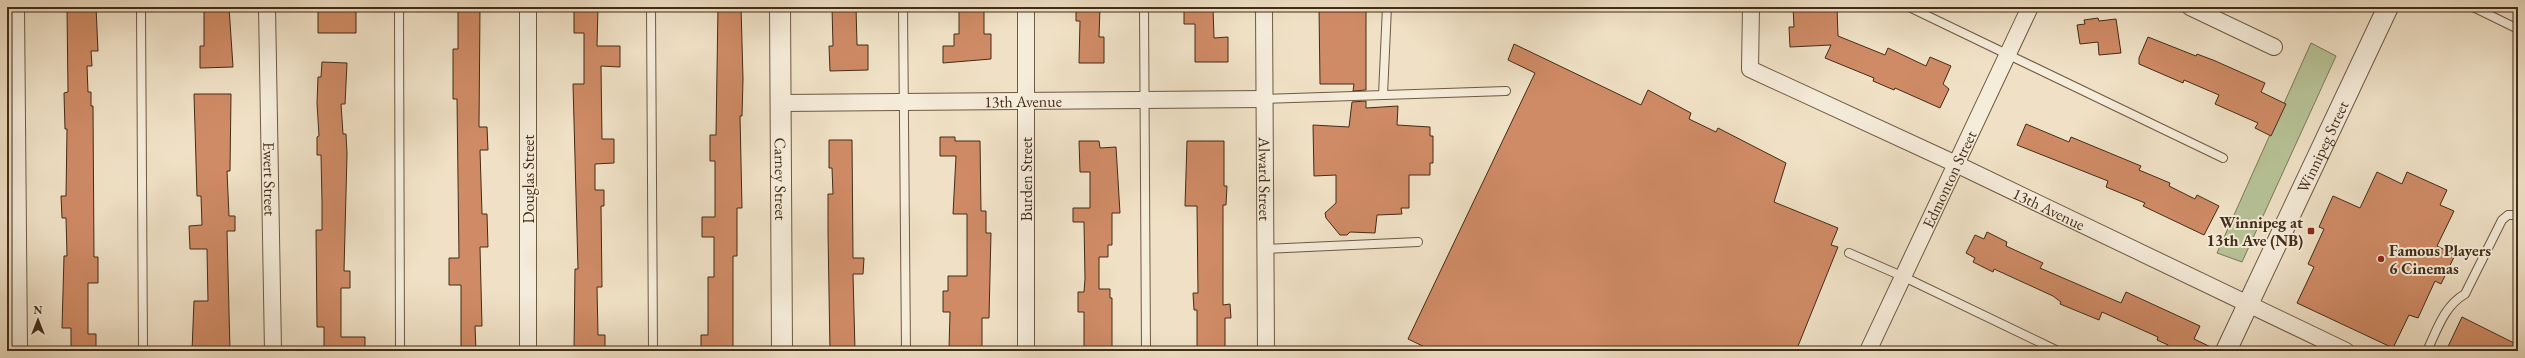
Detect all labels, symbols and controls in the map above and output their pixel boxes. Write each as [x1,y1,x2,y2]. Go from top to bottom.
street label: 13th Avenue [984,91,1062,112]
street label: Winnipeg Street [2292,97,2353,196]
street label: Edmonton Street [1917,127,1981,231]
street label: Douglas Street [518,134,539,224]
street label: Alward Street [1254,136,1275,221]
street label: Carney Street [770,137,791,221]
street label: Burden Street [1016,137,1037,221]
street label: Ewert Street [258,142,281,216]
street label: 13th Avenue [2009,183,2088,235]
place label: Winnipeg at 13th Ave (NB) [2206,212,2303,251]
marker: Winnipeg at 13th Ave (NB) [2306,226,2316,236]
place label: Famous Players 6 Cinemas [2389,240,2491,279]
marker: Famous Players 6 Cinemas [2376,254,2386,264]
north arrow [18,300,58,340]
text: N [34,303,43,317]

